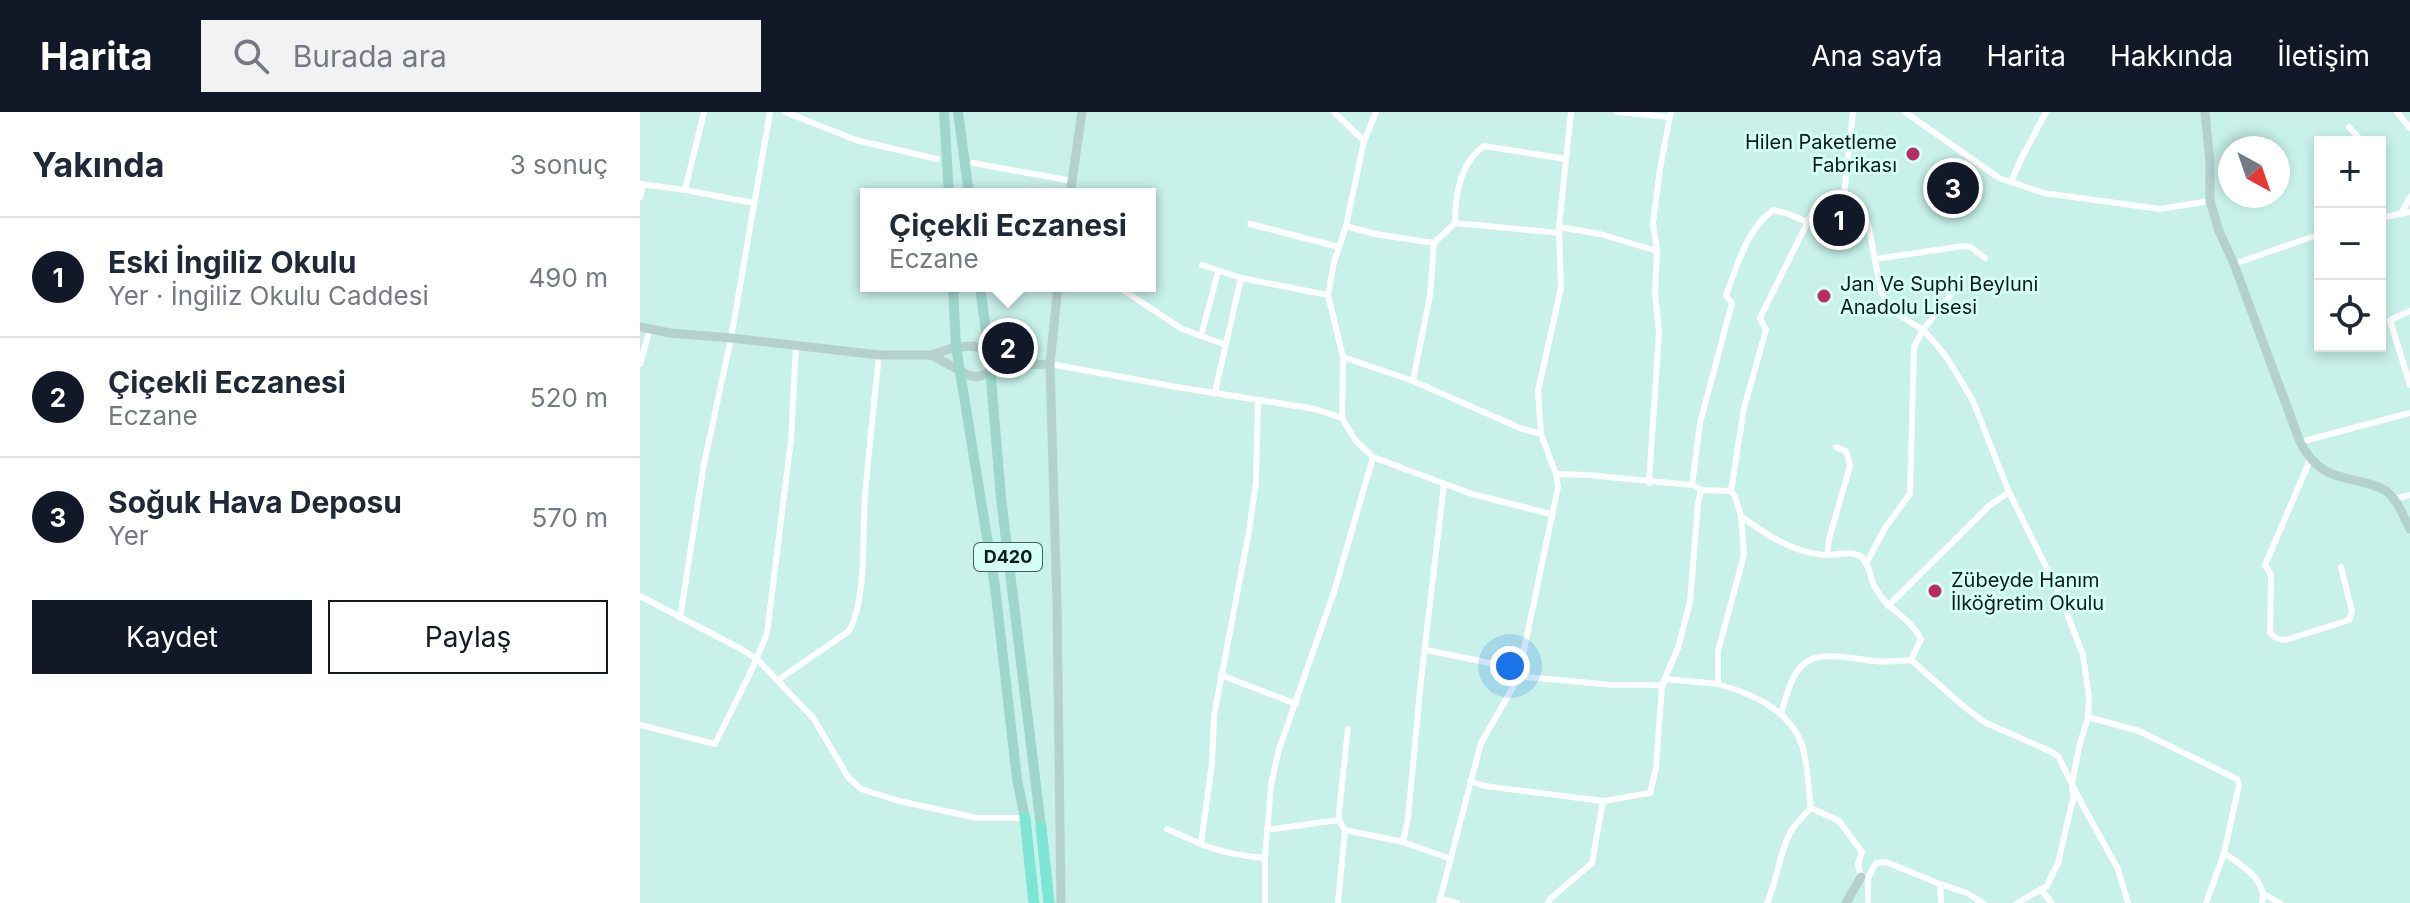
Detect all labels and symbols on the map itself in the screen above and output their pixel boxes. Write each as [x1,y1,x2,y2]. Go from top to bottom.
place label: Hilen Paketleme Fabrikası [1745,130,1897,177]
north arrow [2218,136,2290,208]
marker: Hilen Paketleme Fabrikası [1904,145,1922,163]
pin: 3 [1927,158,1979,218]
pin: 1 [1813,190,1865,250]
place label: Jan Ve Suphi Beyluni Anadolu Lisesi [1840,272,2038,319]
marker: Jan Ve Suphi Beyluni Anadolu Lisesi [1815,287,1833,305]
pin: 2 [982,318,1034,378]
road number: D420 [974,543,1042,571]
place label: Zübeyde Hanım İlköğretim Okulu [1951,568,2104,615]
marker: Zübeyde Hanım İlköğretim Okulu [1926,582,1944,600]
your location [1490,646,1530,686]

